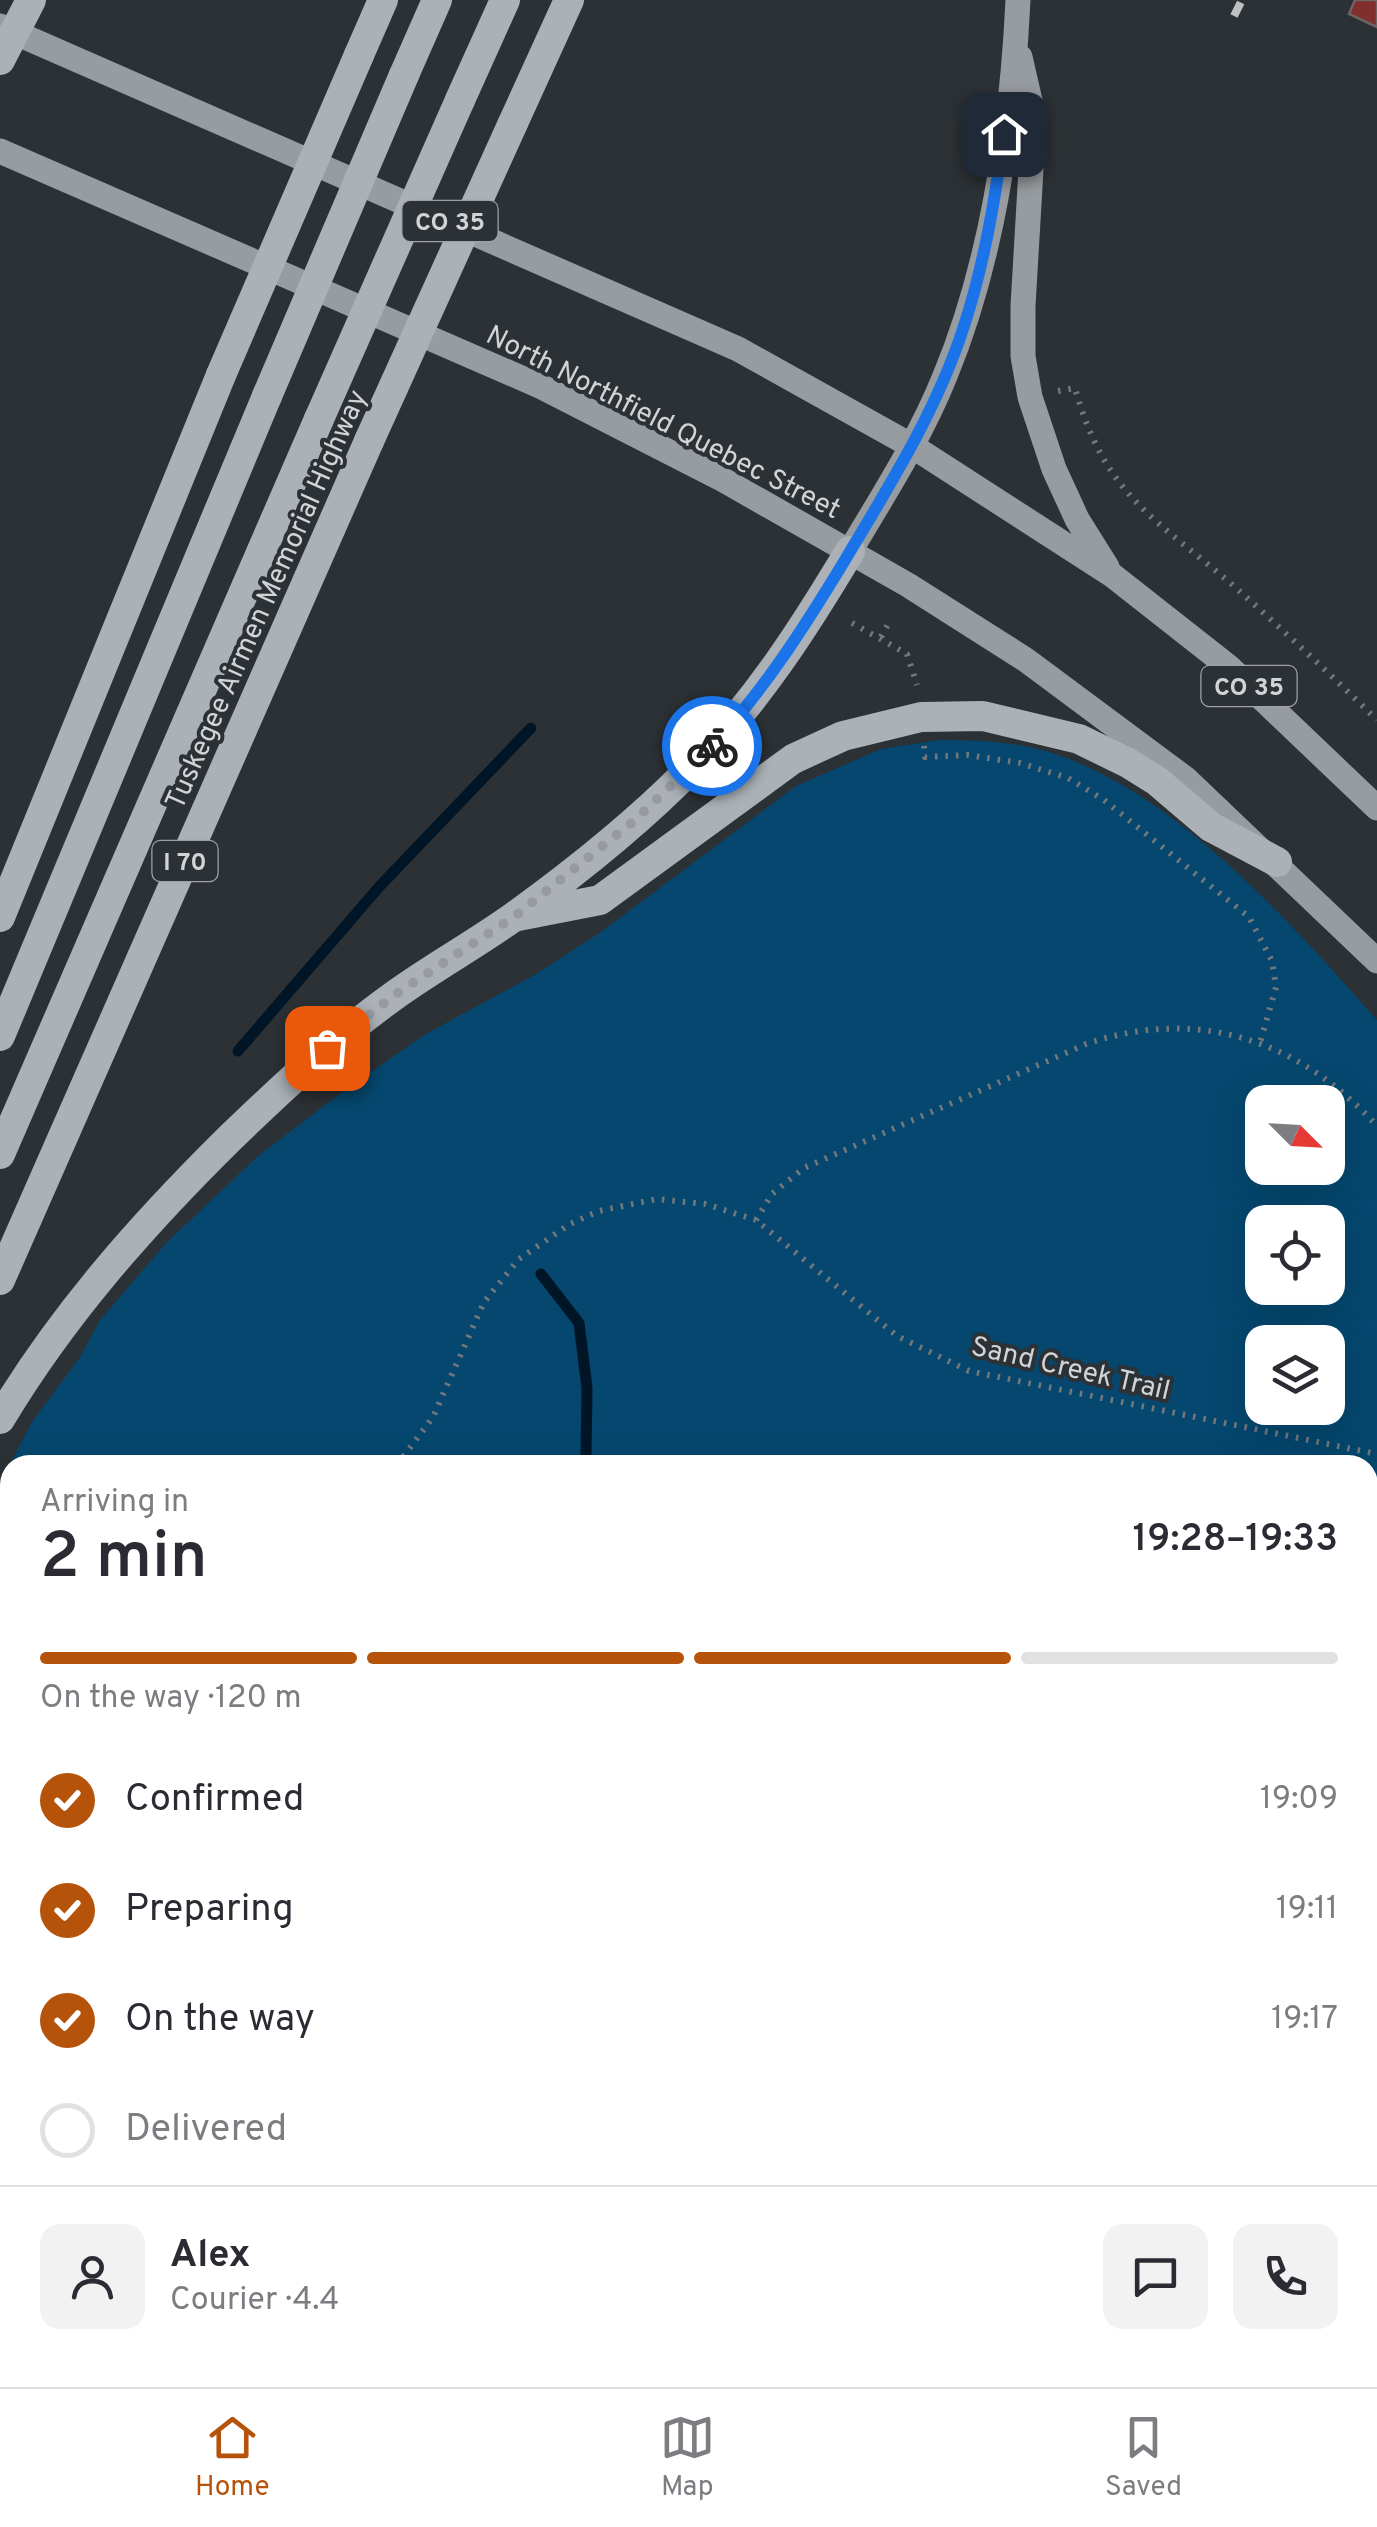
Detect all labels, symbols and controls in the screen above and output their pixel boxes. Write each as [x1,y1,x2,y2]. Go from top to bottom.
pin [962,92,1047,177]
icon: home [977,107,1032,162]
road number: CO 35 [402,201,498,241]
street label: North Northfield Quebec Street [479,318,846,529]
street label: Tuskegee Airmen Memorial Highway [159,385,377,816]
road number: CO 35 [1202,666,1296,706]
courier [662,696,762,796]
icon: bike [685,719,740,774]
road number: I 70 [152,841,218,881]
pin [285,1006,370,1091]
icon: bag [300,1021,355,1076]
north arrow [1245,1085,1345,1185]
map controls [1245,1085,1345,1425]
button: locate [1245,1205,1345,1305]
button: layers [1245,1325,1345,1425]
street label: Sand Creek Trail [967,1330,1173,1410]
text: Arriving in [40,1483,189,1523]
text: 19:28–19:33 [1133,1516,1338,1565]
text: 2 min [40,1519,208,1601]
text: On the way · 120 m [40,1679,302,1719]
icon: check [40,1773,95,1828]
text: Confirmed [125,1776,304,1825]
text: 19:09 [1260,1780,1338,1820]
icon: check [40,1883,95,1938]
text: Preparing [125,1886,294,1935]
text: 19:11 [1276,1890,1338,1930]
icon: check [40,1993,95,2048]
text: On the way [125,1996,315,2045]
text: 19:17 [1271,2000,1338,2040]
text: Delivered [125,2106,287,2155]
button: person [40,2224,145,2329]
button: chat [1103,2224,1208,2329]
button: phone [1233,2224,1338,2329]
text: Alex [170,2232,250,2281]
text: Courier · 4.4 [170,2281,339,2321]
tab: Home [195,2410,269,2506]
tab: Map [660,2410,715,2506]
tab: Saved [1105,2410,1182,2506]

